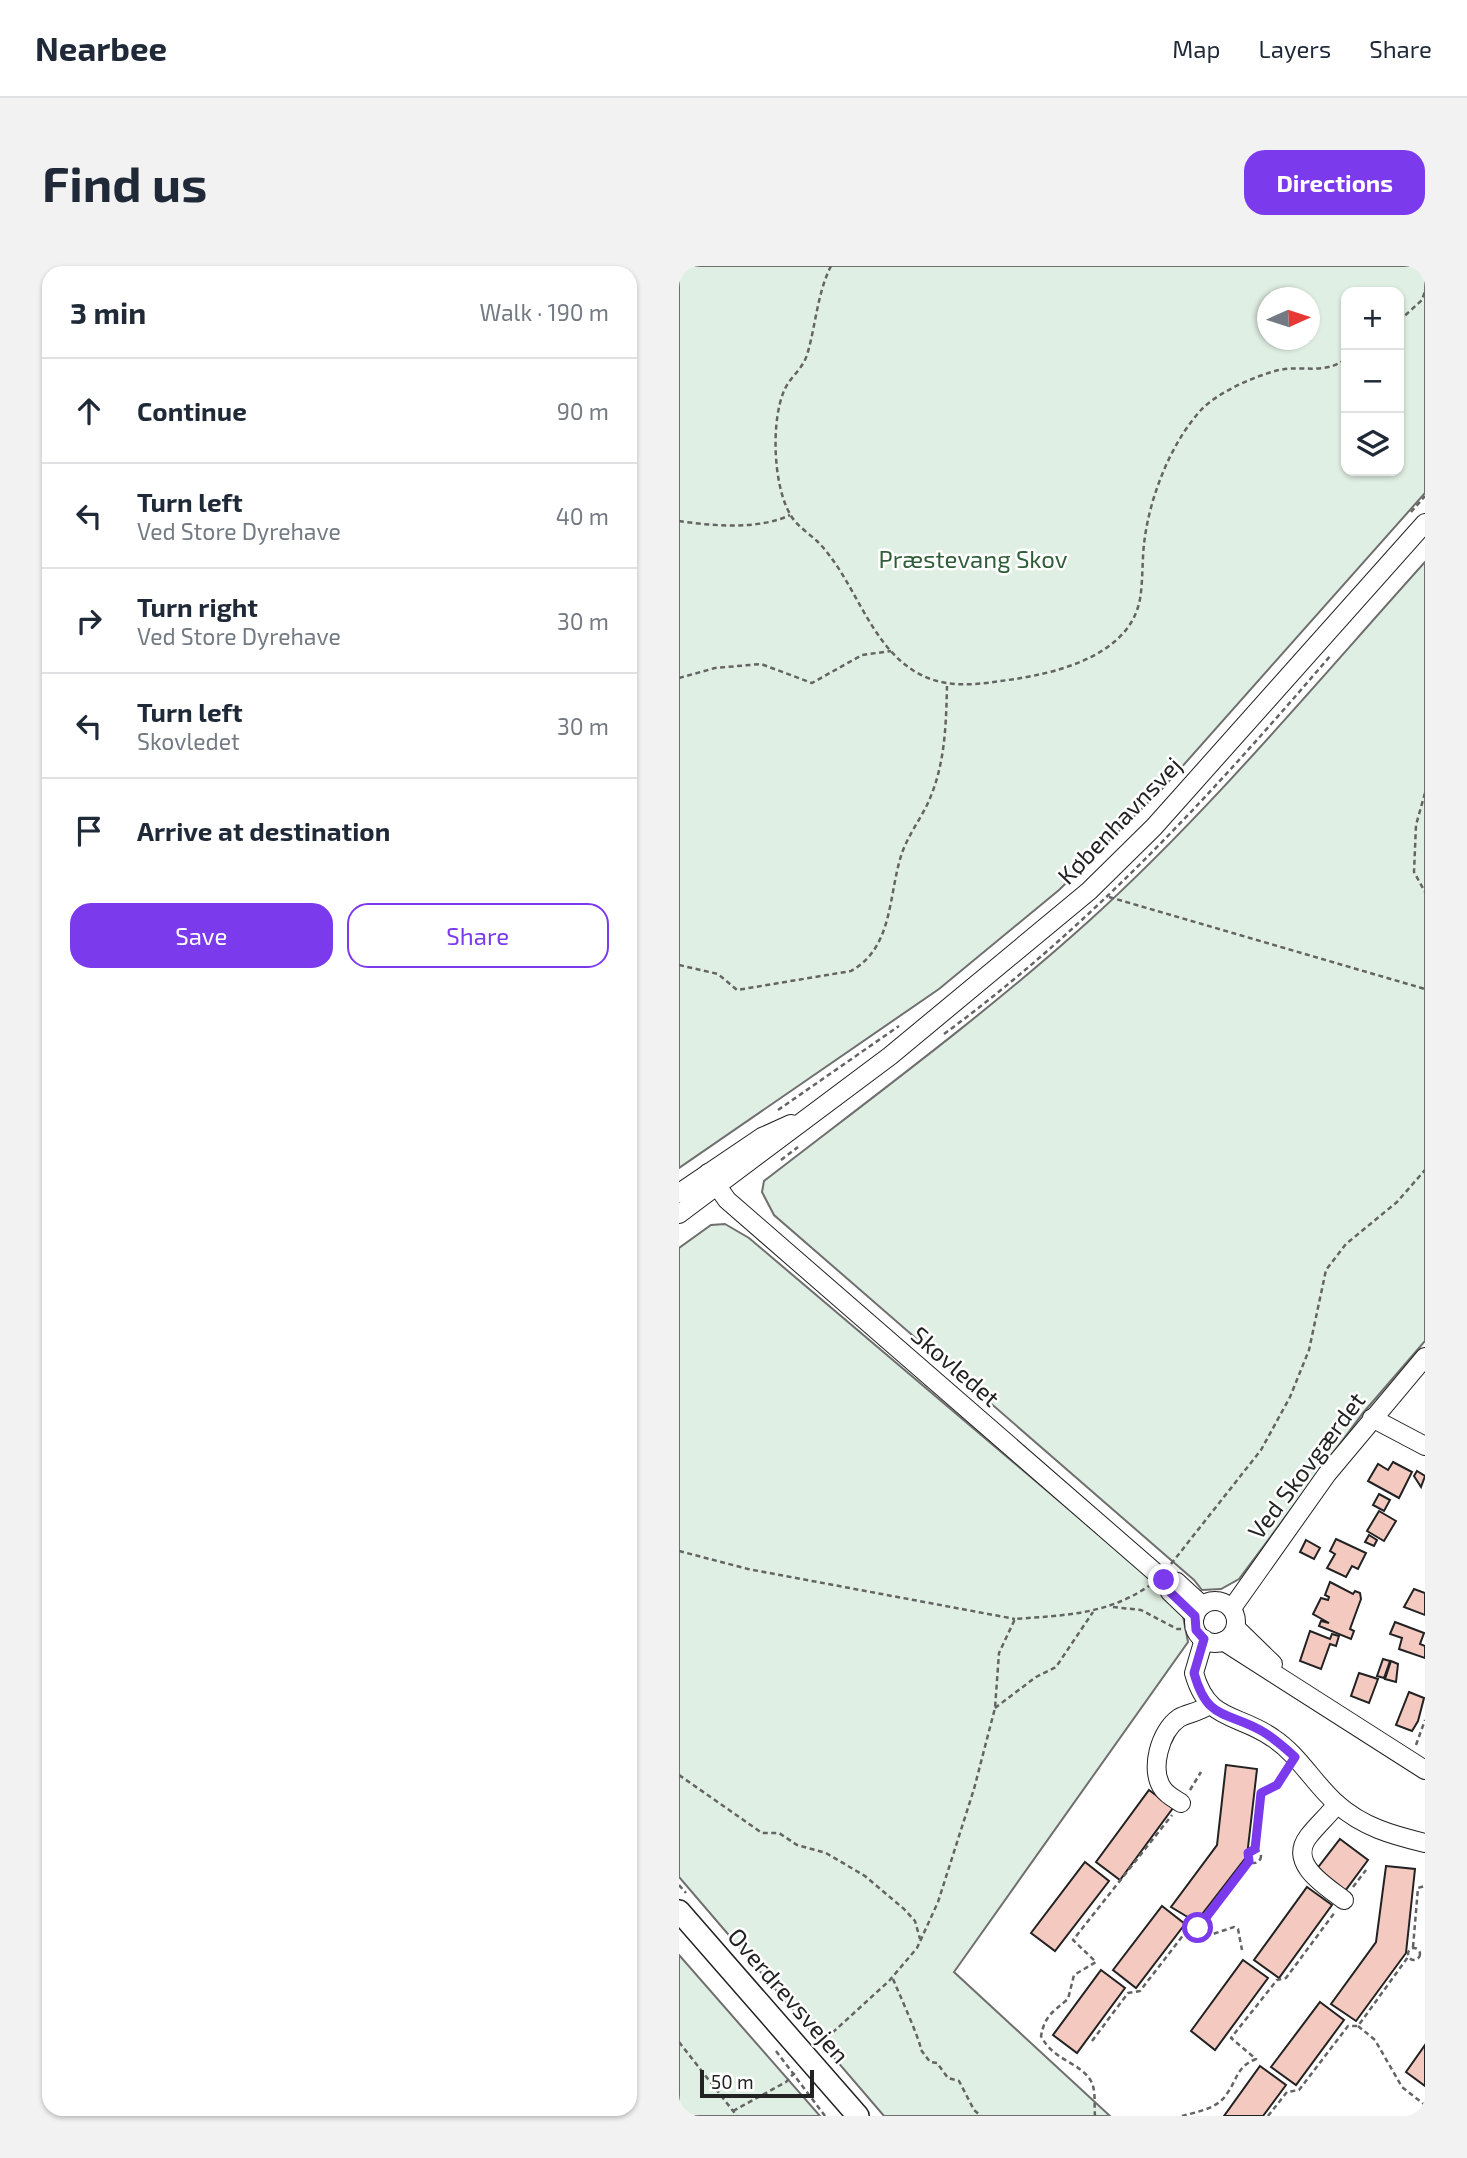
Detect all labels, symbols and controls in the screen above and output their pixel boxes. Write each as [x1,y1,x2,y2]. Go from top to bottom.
text: Nearbee [35,28,167,68]
text: Map [1172,34,1220,63]
text: Layers [1258,34,1331,63]
text: Share [1369,34,1432,63]
button: Directions [1244,150,1425,215]
text: Find us [42,153,207,212]
north arrow [1257,287,1320,350]
map controls [1341,287,1404,476]
button: + [1341,287,1404,350]
text: 3 min [70,294,146,330]
text: Walk · 190 m [479,298,609,326]
button: − [1341,350,1404,413]
icon: ahead [70,392,108,430]
text: Continue [137,395,247,426]
text: 90 m [557,397,609,425]
button: layers [1341,413,1404,476]
text: Turn left [137,486,243,517]
icon: left [70,497,108,535]
text: 40 m [556,502,609,530]
text: Ved Store Dyrehave [137,517,341,545]
park label: Præstevang Skov [879,544,1068,573]
text: Turn right [137,591,258,622]
icon: right [70,602,108,640]
text: 30 m [557,607,609,635]
text: Ved Store Dyrehave [137,622,341,650]
text: Turn left [137,696,243,727]
icon: left [70,707,108,745]
text: 30 m [557,712,609,740]
text: Skovledet [137,727,240,755]
street label: Københavnsvej [1051,750,1187,890]
icon: arrive [70,812,108,850]
text: Arrive at destination [137,815,390,846]
button: Save [70,903,333,968]
button: Share [347,903,609,968]
street label: Skovledet [906,1320,1006,1412]
street label: Ved Skovgærdet [1241,1386,1370,1544]
route end [1148,1564,1179,1595]
route start [1182,1912,1213,1943]
street label: Overdrevsvejen [722,1921,856,2069]
scale bar [700,2067,814,2099]
text: 50 m [711,2070,754,2093]

